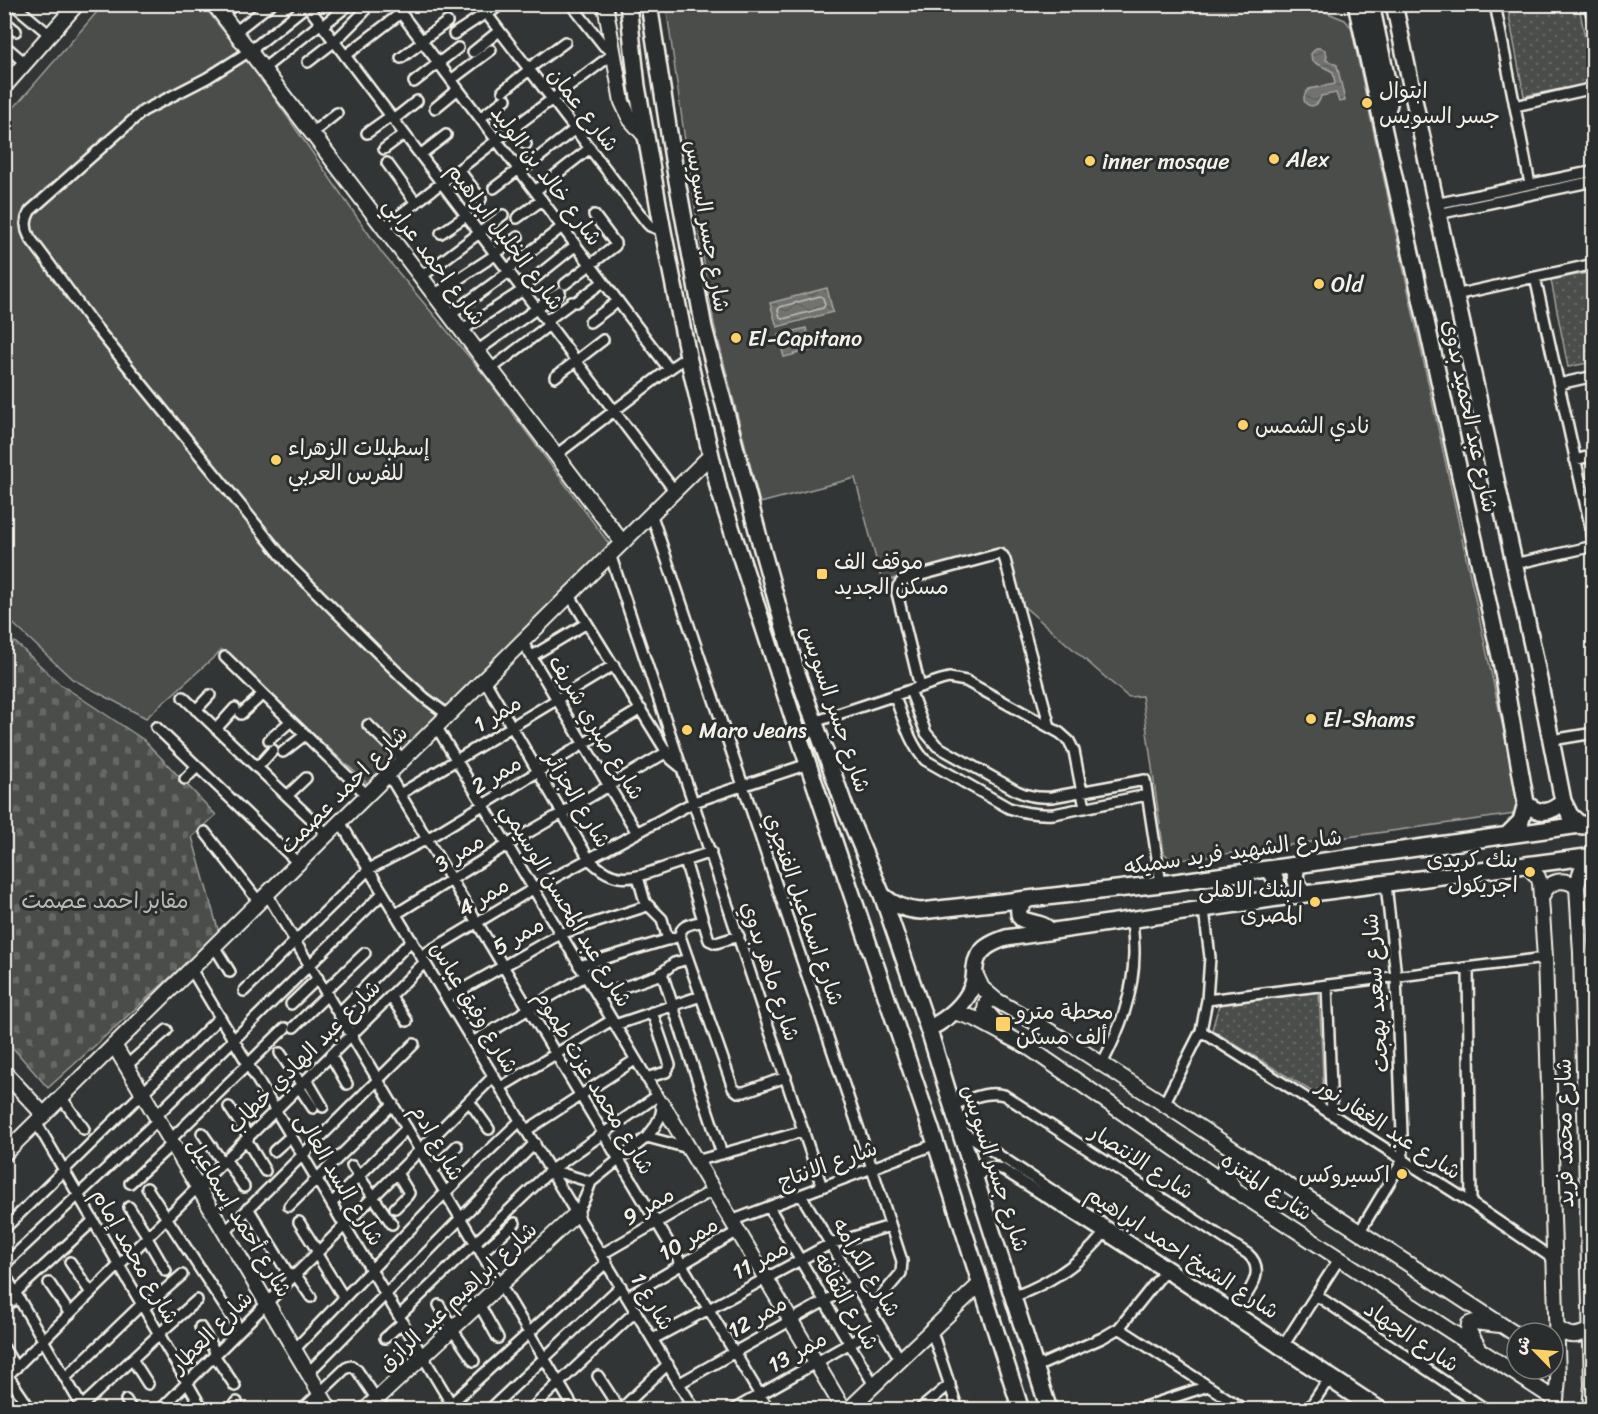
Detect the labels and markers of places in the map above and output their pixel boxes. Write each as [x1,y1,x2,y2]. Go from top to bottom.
place label: ابتوال جسر السويس [1379,71,1500,135]
marker: ابتوال جسر السويس [1360,96,1374,110]
place label: Alex [1285,140,1330,179]
place label: inner mosque [1102,142,1230,181]
marker: Alex [1267,152,1281,166]
marker: inner mosque [1083,154,1097,168]
place label: Old [1331,265,1365,304]
marker: Old [1312,277,1326,291]
place label: El-Capitano [748,319,862,358]
marker: El-Capitano [729,331,743,345]
place label: نادي الشمس [1255,406,1369,445]
marker: نادي الشمس [1236,418,1250,432]
place label: إسطبلات الزهراء للفرس العربي [288,428,430,492]
marker: إسطبلات الزهراء للفرس العربي [269,453,283,467]
place label: موقف الف مسكن الجديد [834,542,949,606]
marker: موقف الف مسكن الجديد [815,567,829,581]
place label: El-Shams [1323,700,1416,739]
place label: Maro Jeans [699,711,807,750]
marker: El-Shams [1304,712,1318,726]
marker: Maro Jeans [680,723,694,737]
place label: بنك كريدى اجريكول [1426,840,1518,904]
marker: بنك كريدى اجريكول [1523,865,1537,879]
place label: البنك الاهلى المصرى [1198,870,1303,934]
marker: البنك الاهلى المصرى [1308,895,1322,909]
place label: محطة مترو ألف مسكن [1014,992,1114,1056]
marker: محطة مترو ألف مسكن [994,1015,1012,1033]
place label: اكسيروكس [1298,1155,1390,1194]
marker: اكسيروكس [1395,1167,1409,1181]

